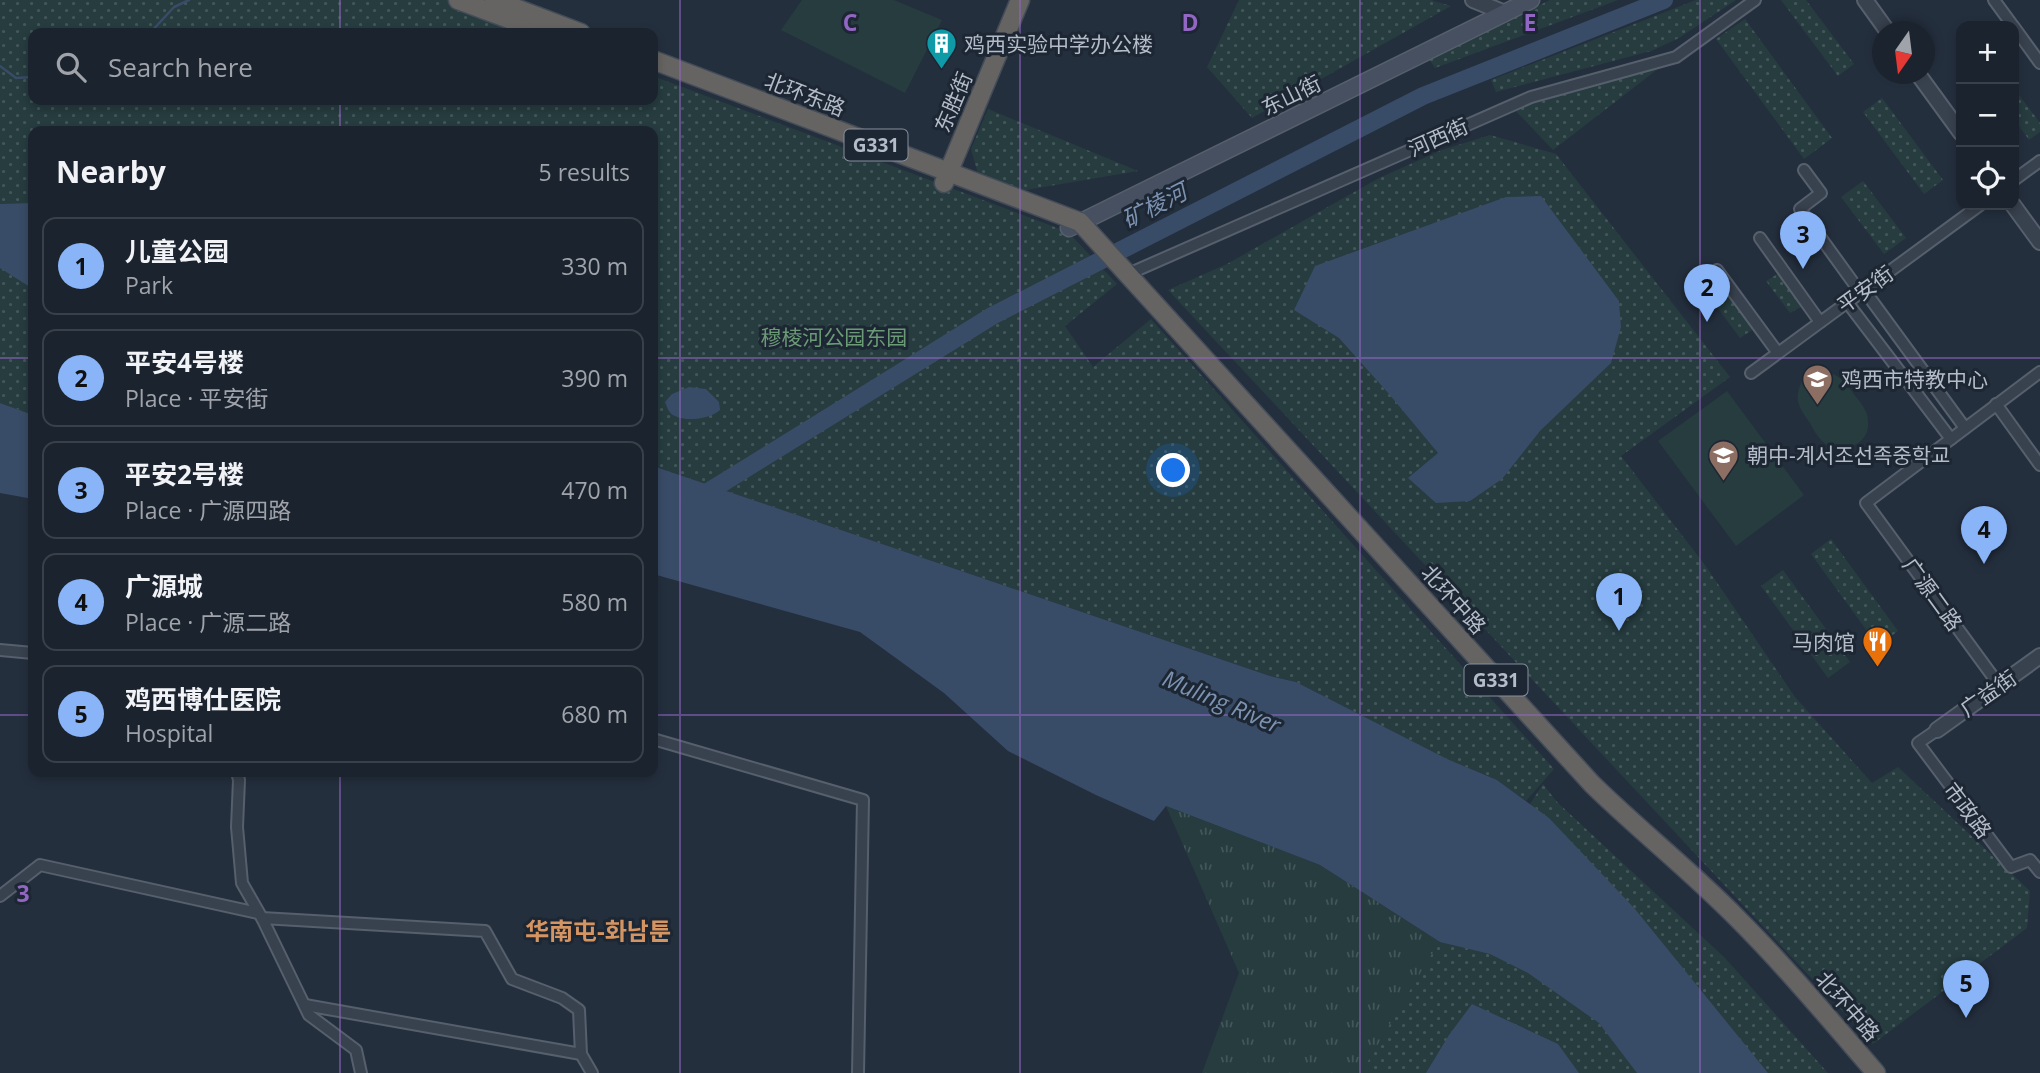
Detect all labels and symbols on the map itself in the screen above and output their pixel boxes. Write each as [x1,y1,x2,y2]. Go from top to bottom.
text: C [843,6,857,38]
text: D [1181,6,1199,38]
text: E [1524,6,1536,38]
north arrow [1872,21,1935,84]
building icon: 鸡西实验中学办公楼 [924,27,958,71]
place label: 鸡西实验中学办公楼 [964,30,1153,58]
street label: 北环东路 [761,66,849,122]
street label: 东胜街 [928,68,978,136]
street label: 东山街 [1257,69,1325,121]
street label: 河西街 [1404,111,1472,163]
road number: G331 [844,130,908,160]
water label: 矿棱河 [1116,173,1196,235]
pin: 3 [1780,211,1826,269]
street label: 平安街 [1831,259,1899,319]
pin: 2 [1684,264,1730,322]
park label: 穆棱河公园东园 [761,323,908,351]
school or university icon: 鸡西市特教中心 [1801,362,1835,406]
place label: 鸡西市特教中心 [1841,365,1988,393]
school or university icon: 朝中-계서조선족중학교 [1707,438,1741,482]
place label: 朝中-계서조선족중학교 [1747,441,1950,469]
your location [1156,453,1190,487]
pin: 4 [1961,506,2007,564]
street label: 广源二路 [1897,552,1969,636]
street label: 北环中路 [1415,558,1493,640]
pin: 1 [1596,573,1642,631]
restaurant icon: 马肉馆 [1861,625,1895,669]
place label: 马肉馆 [1792,628,1855,656]
water label: Muling River [1158,662,1287,741]
street label: 广益街 [1954,663,2022,723]
road number: G331 [1464,664,1528,695]
street label: 市政路 [1938,776,1998,844]
text: 3 [16,877,30,909]
district label: 华南屯-화남툰 [525,914,671,947]
pin: 5 [1943,960,1989,1018]
street label: 北环中路 [1810,965,1886,1047]

